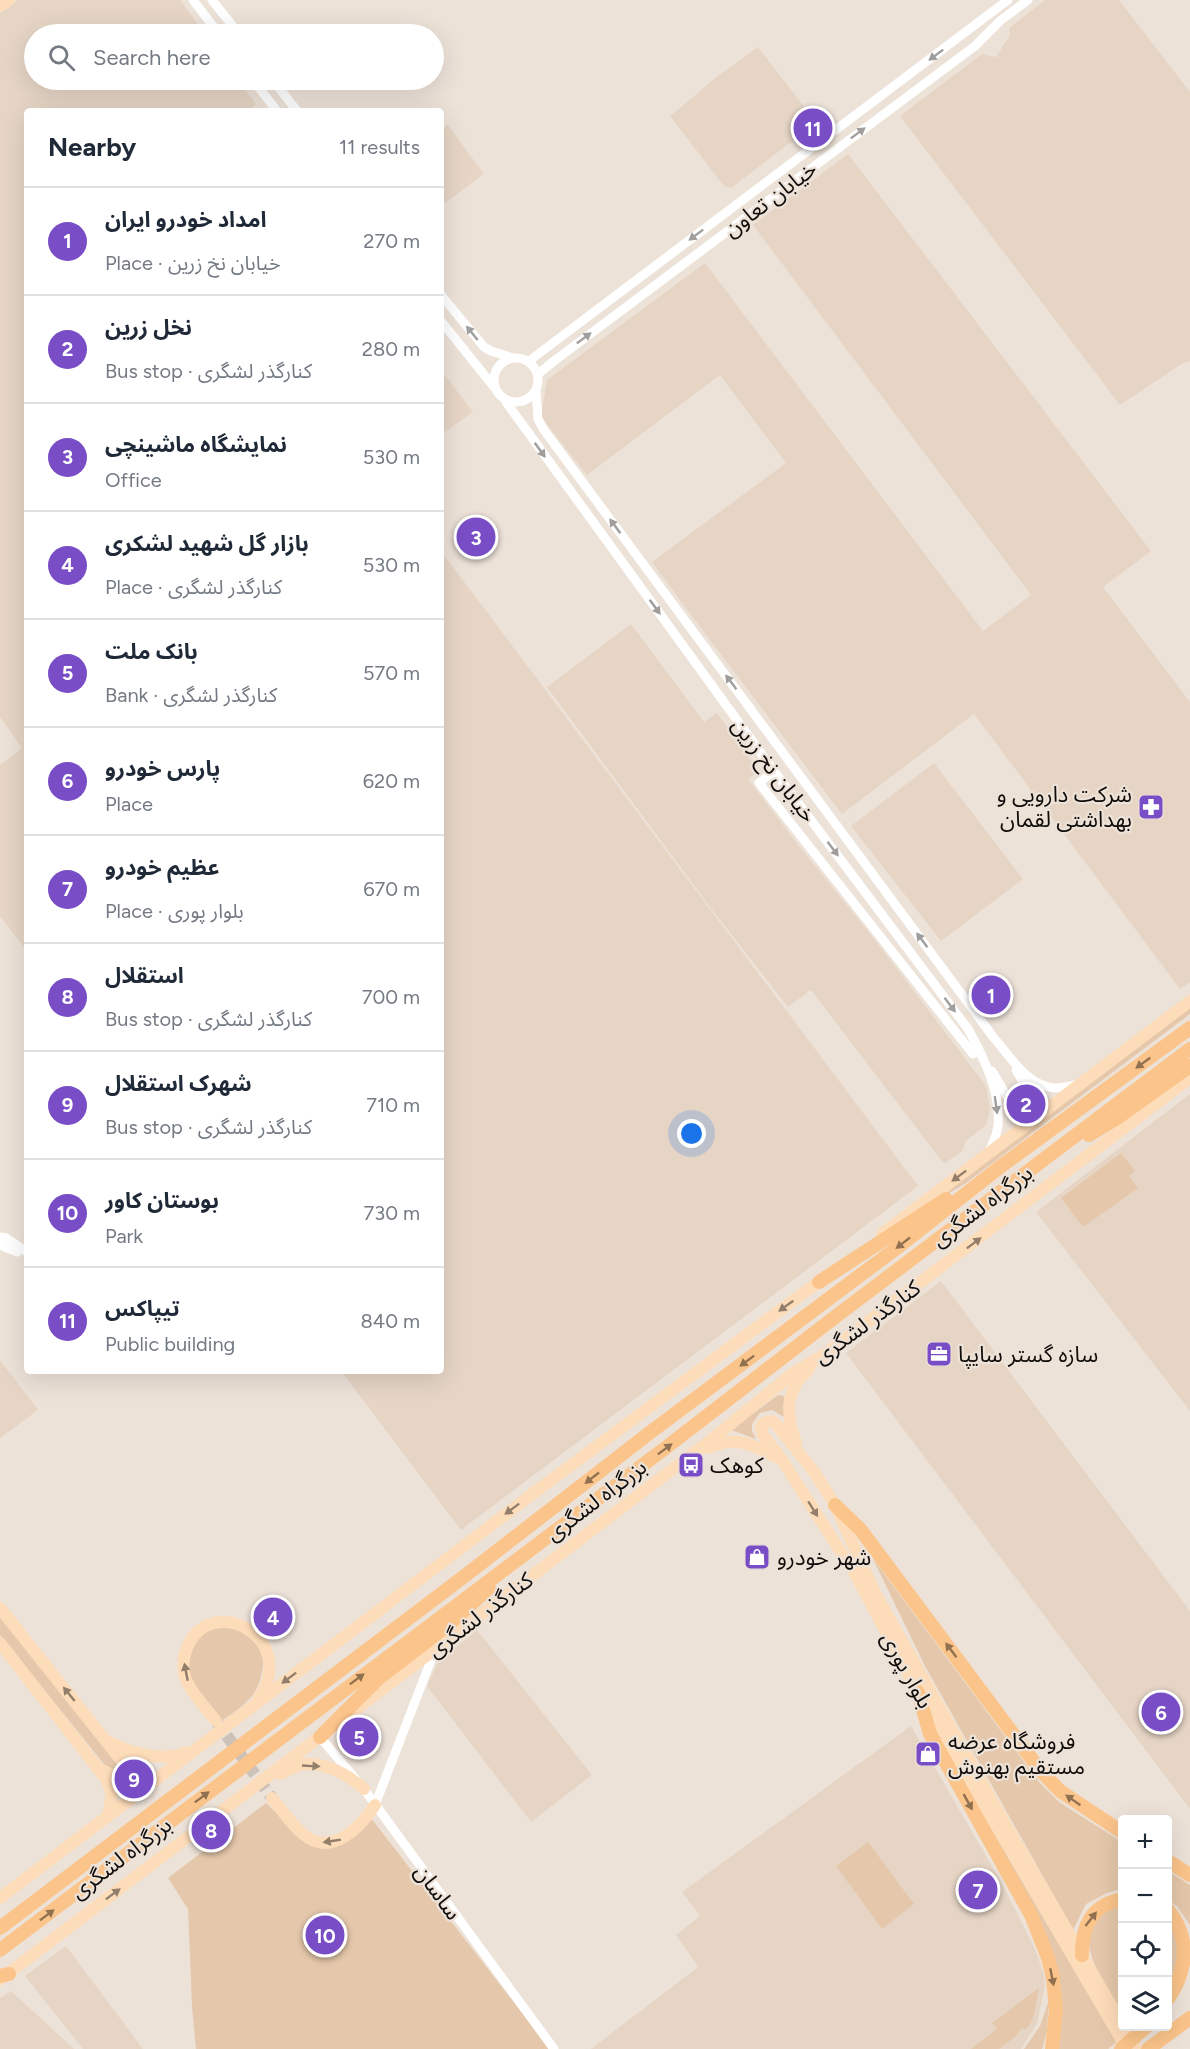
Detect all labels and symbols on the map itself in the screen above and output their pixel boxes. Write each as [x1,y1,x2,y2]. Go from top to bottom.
one-way arrow [928,48,943,60]
pin: 11 [794,106,832,150]
one-way arrow [851,128,866,140]
street label: خیابان تعاون [718,155,822,243]
one-way arrow [689,229,704,241]
one-way arrow [466,326,479,341]
one-way arrow [576,332,592,344]
one-way arrow [533,442,545,457]
pin: 3 [456,514,496,560]
one-way arrow [609,518,621,534]
one-way arrow [648,600,660,615]
one-way arrow [725,675,737,691]
street label: خیابان نخ زرین [723,712,822,830]
place label: شرکت دارویی و بهداشتی لقمان [997,781,1132,833]
pharmacy icon: شرکت دارویی و بهداشتی لقمان [1136,792,1166,822]
one-way arrow [826,841,838,856]
one-way arrow [916,933,928,949]
pin: 1 [972,972,1010,1018]
one-way arrow [943,997,955,1012]
one-way arrow [1135,1056,1150,1068]
pin: 2 [1006,1082,1046,1126]
one-way arrow [992,1095,1001,1114]
your location [677,1119,706,1148]
street label: بزرگراه لشگری [926,1159,1038,1253]
one-way arrow [951,1170,967,1182]
one-way arrow [895,1236,911,1249]
one-way arrow [967,1237,982,1249]
street label: کنارگذر لشگری [808,1274,926,1370]
one-way arrow [779,1299,794,1311]
office icon: سازه گستر سایپا [924,1339,954,1369]
place label: سازه گستر سایپا [958,1341,1098,1369]
one-way arrow [740,1354,755,1366]
one-way arrow [656,1443,672,1455]
bus stop icon: کوهک [676,1450,706,1480]
place label: کوهک [710,1452,764,1479]
street label: بزرگراه لشگری [540,1453,652,1547]
one-way arrow [584,1471,599,1483]
one-way arrow [808,1501,819,1517]
one-way arrow [504,1503,520,1515]
shop icon: شهر خودرو [742,1542,772,1572]
place label: شهر خودرو [777,1544,871,1571]
street label: کنارگذر لشگری [422,1566,539,1664]
pin: 4 [254,1594,292,1640]
street label: بلوار پوری [874,1627,939,1714]
one-way arrow [945,1642,957,1657]
one-way arrow [181,1662,190,1681]
one-way arrow [281,1671,297,1684]
one-way arrow [350,1674,365,1686]
one-way arrow [62,1686,75,1702]
pin: 6 [1142,1690,1180,1734]
pin: 5 [340,1714,378,1760]
place label: فروشگاه عرضه مستقیم بهنوش [948,1728,1085,1783]
shop icon: فروشگاه عرضه مستقیم بهنوش [913,1739,943,1769]
pin: 9 [114,1756,154,1802]
one-way arrow [302,1761,321,1770]
one-way arrow [194,1791,210,1803]
one-way arrow [963,1793,973,1810]
one-way arrow [1066,1794,1082,1806]
pin: 8 [192,1808,230,1852]
street label: بزرگراه لشگری [65,1811,177,1905]
one-way arrow [322,1836,341,1845]
street label: ساسان [409,1859,467,1925]
pin: 7 [958,1868,998,1912]
one-way arrow [105,1888,121,1900]
one-way arrow [38,1909,54,1921]
one-way arrow [1085,1911,1098,1927]
pin: 10 [306,1912,344,1958]
one-way arrow [1048,1967,1057,1986]

